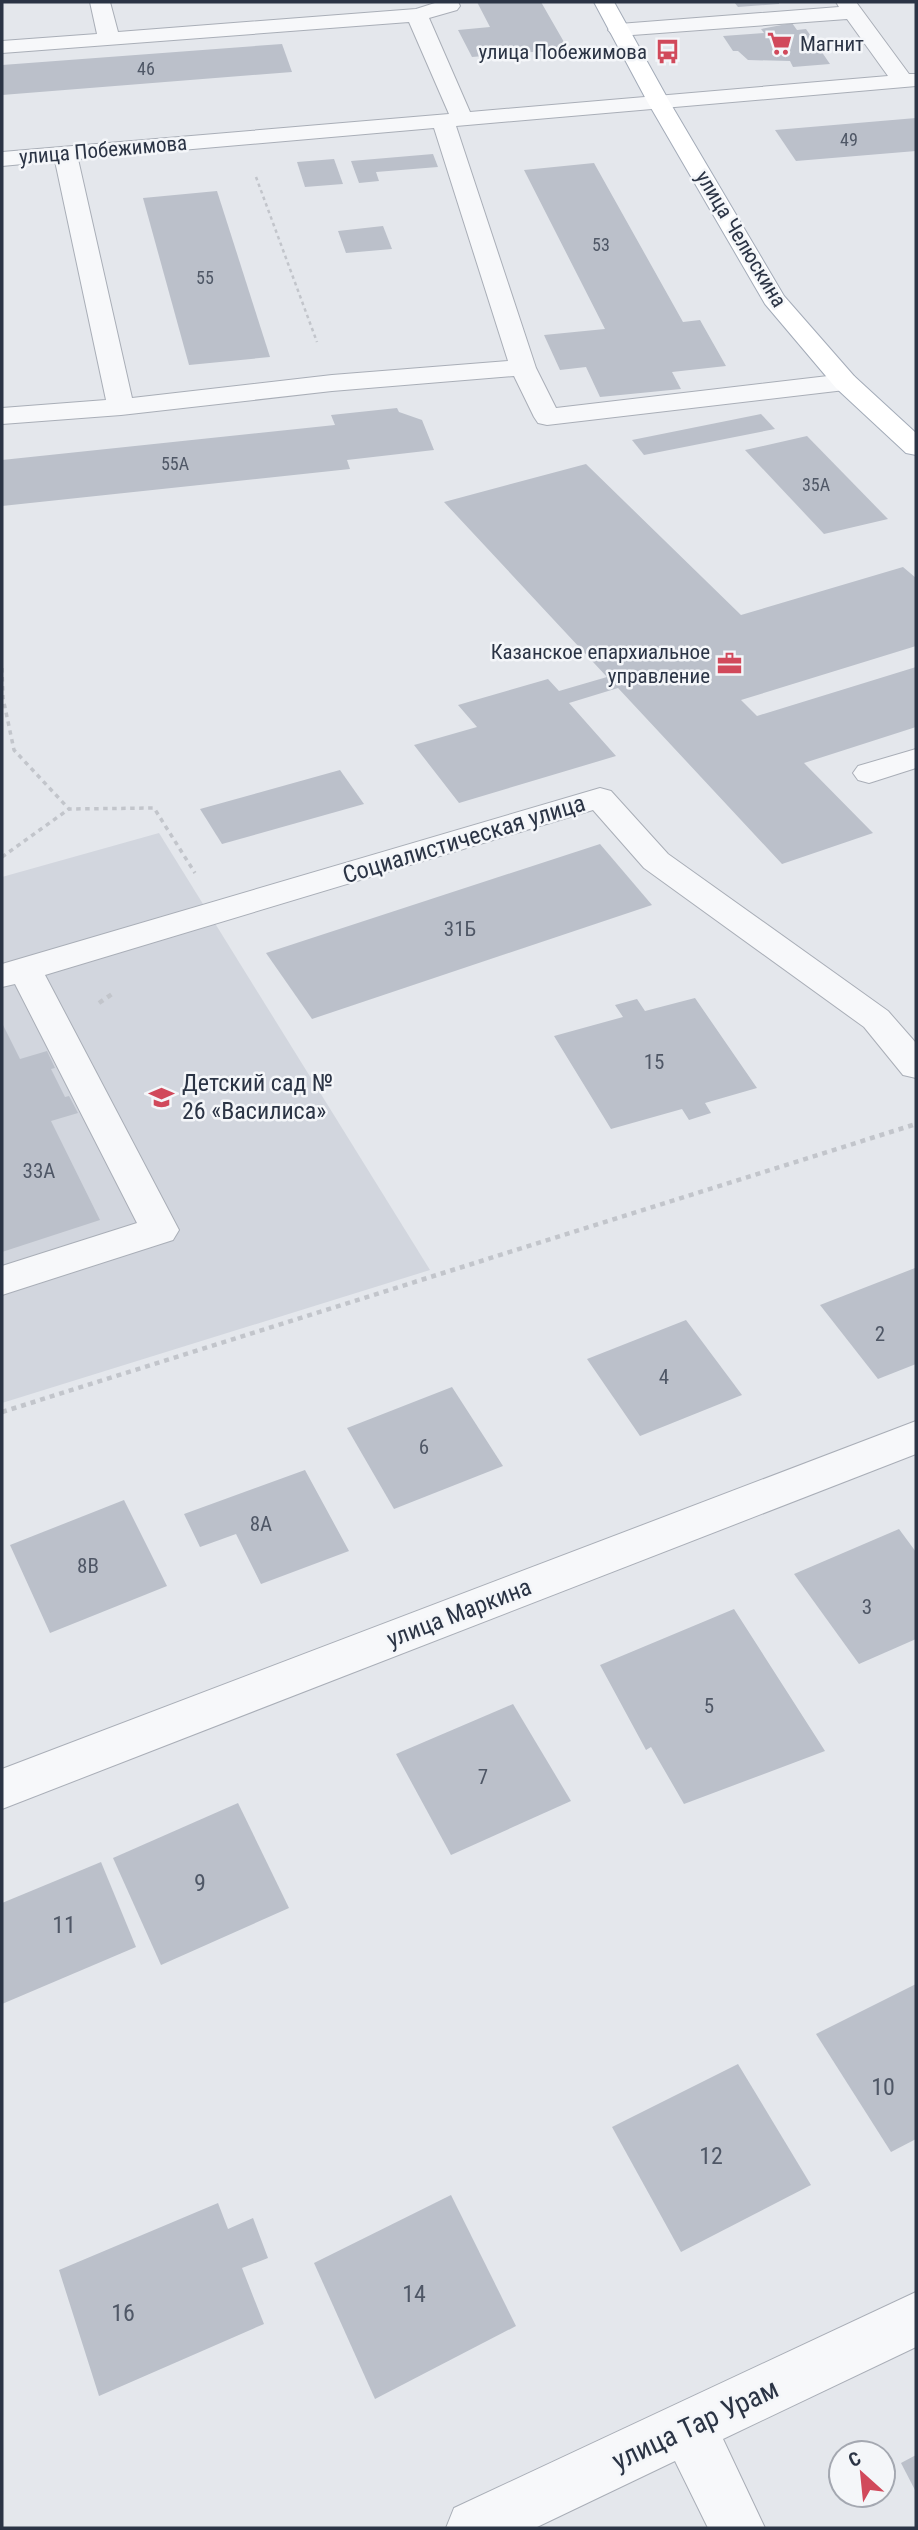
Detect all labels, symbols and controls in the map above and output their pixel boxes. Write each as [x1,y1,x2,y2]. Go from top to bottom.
supermarket icon: Магнит [766,30,794,58]
place label: Магнит [800,32,864,56]
bus stop icon: улица Побежимова [653,38,681,66]
place label: улица Побежимова [478,40,647,64]
house number: 46 [137,58,155,79]
house number: 49 [840,129,858,150]
street label: улица Побежимова [18,131,188,169]
street label: улица Челюскина [691,166,791,312]
house number: 53 [592,234,610,255]
house number: 55 [196,267,214,288]
house number: 55А [161,453,190,474]
house number: 35А [802,474,831,495]
place label: Казанское епархиальное управление [491,640,710,688]
office icon: Казанское епархиальное управление [716,650,744,678]
street label: Социалистическая улица [339,789,589,889]
house number: 31Б [444,917,476,941]
house number: 15 [644,1050,664,1074]
place label: Детский сад № 26 «Василиса» [182,1069,333,1125]
school or university icon: Детский сад № 26 «Василиса» [148,1083,176,1111]
house number: 33А [23,1159,55,1183]
house number: 2 [875,1322,885,1346]
house number: 4 [659,1365,669,1389]
house number: 6 [419,1435,429,1459]
house number: 8А [250,1512,272,1536]
house number: 8В [77,1554,99,1578]
street label: улица Маркина [383,1573,535,1653]
house number: 3 [862,1595,872,1619]
house number: 5 [704,1694,714,1718]
house number: 7 [478,1765,488,1789]
house number: 9 [194,1869,206,1897]
house number: 11 [52,1911,76,1939]
house number: 10 [871,2073,895,2101]
house number: 12 [699,2142,723,2170]
house number: 14 [402,2280,426,2308]
house number: 16 [111,2299,135,2327]
street label: улица Тар Урам [607,2372,784,2477]
north arrow [827,2439,897,2509]
text: С [844,2447,865,2472]

